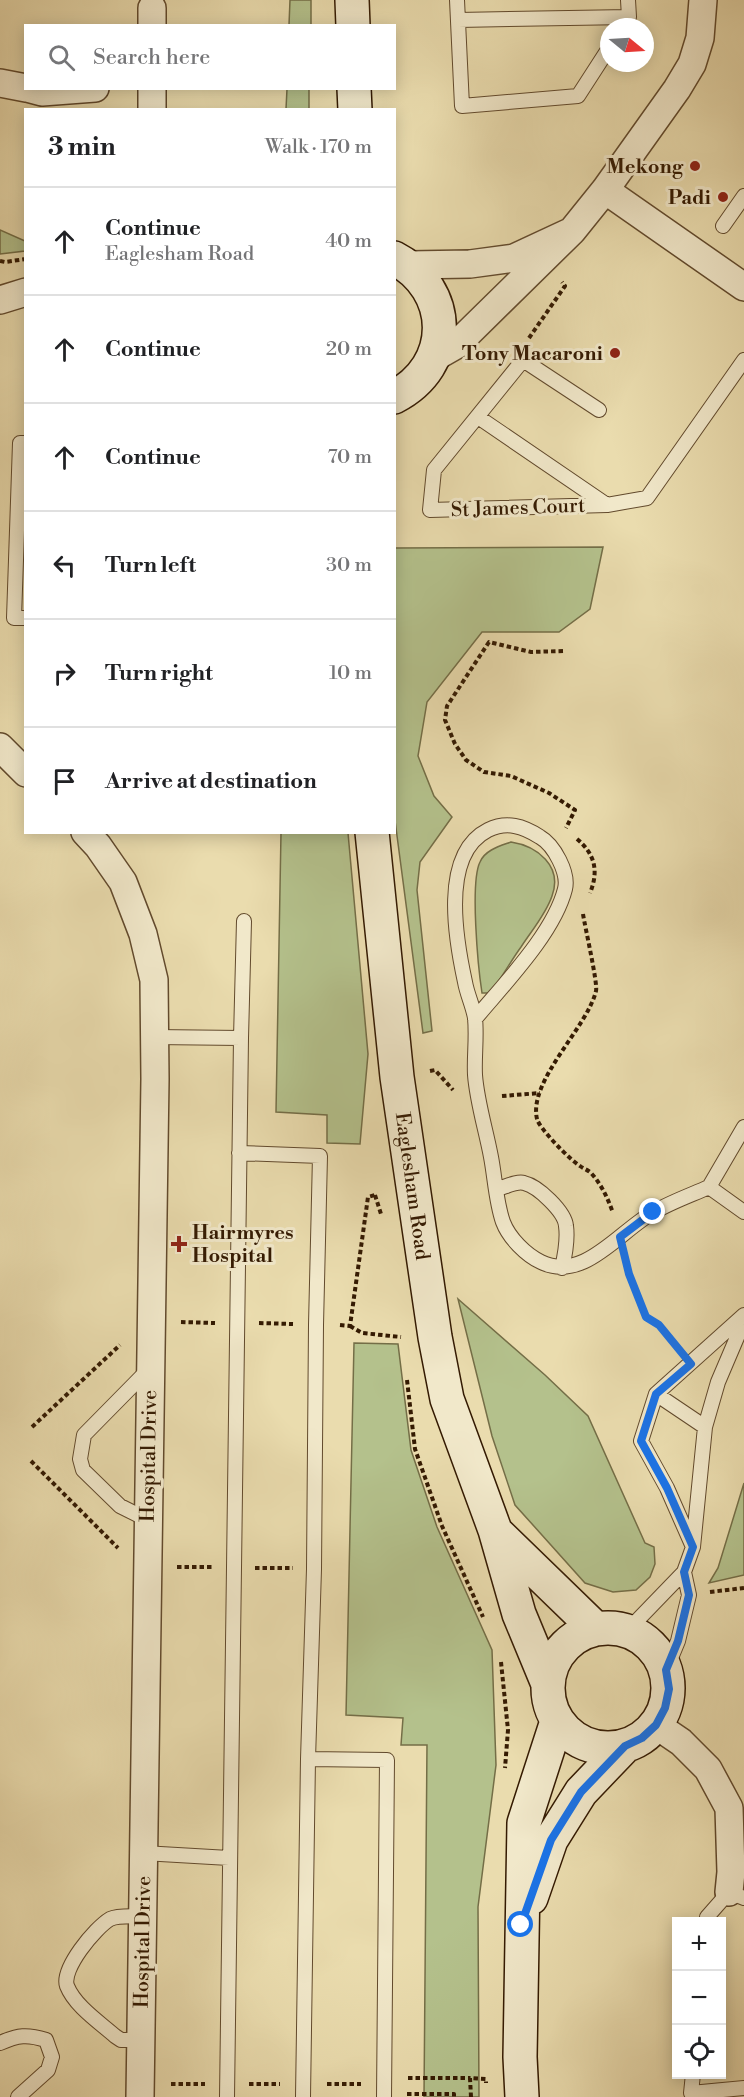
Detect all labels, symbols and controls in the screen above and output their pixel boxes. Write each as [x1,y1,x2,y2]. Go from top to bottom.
north arrow [600,18,654,72]
search box [24,24,396,90]
icon: search [45,41,78,74]
text: Search here [93,44,210,71]
text: 3 min [48,131,116,163]
text: Walk · 170 m [265,135,372,160]
place label: Mekong [606,155,684,180]
marker: Mekong [688,159,702,173]
place label: Padi [668,186,712,211]
marker: Padi [716,190,730,204]
text: Continue [105,215,201,242]
icon: ahead [48,225,81,258]
text: 40 m [325,229,372,254]
text: Eaglesham Road [105,242,254,267]
icon: ahead [48,333,81,366]
text: Continue [105,336,201,363]
text: 20 m [326,337,372,362]
place label: Tony Macaroni [462,342,604,367]
marker: Tony Macaroni [608,346,622,360]
icon: ahead [48,441,81,474]
text: Continue [105,444,201,471]
text: 70 m [328,445,372,470]
street label: St James Court [450,494,586,523]
icon: left [48,549,81,582]
text: Turn left [105,552,196,579]
text: 30 m [326,553,372,578]
icon: right [48,657,81,690]
text: Turn right [105,660,213,687]
text: 10 m [329,661,372,686]
icon: arrive [48,765,81,798]
text: Arrive at destination [105,768,317,795]
street label: Eaglesham Road [389,1111,434,1262]
route end [639,1198,665,1224]
place label: Hairmyres Hospital [192,1221,294,1269]
marker: Hairmyres Hospital [170,1235,188,1253]
street label: Hospital Drive [136,1390,163,1522]
street label: Hospital Drive [130,1876,157,2008]
route start [507,1911,533,1937]
map controls [672,1917,726,2079]
button: + [672,1917,726,1971]
button: − [672,1971,726,2025]
button: locate [672,2025,726,2079]

